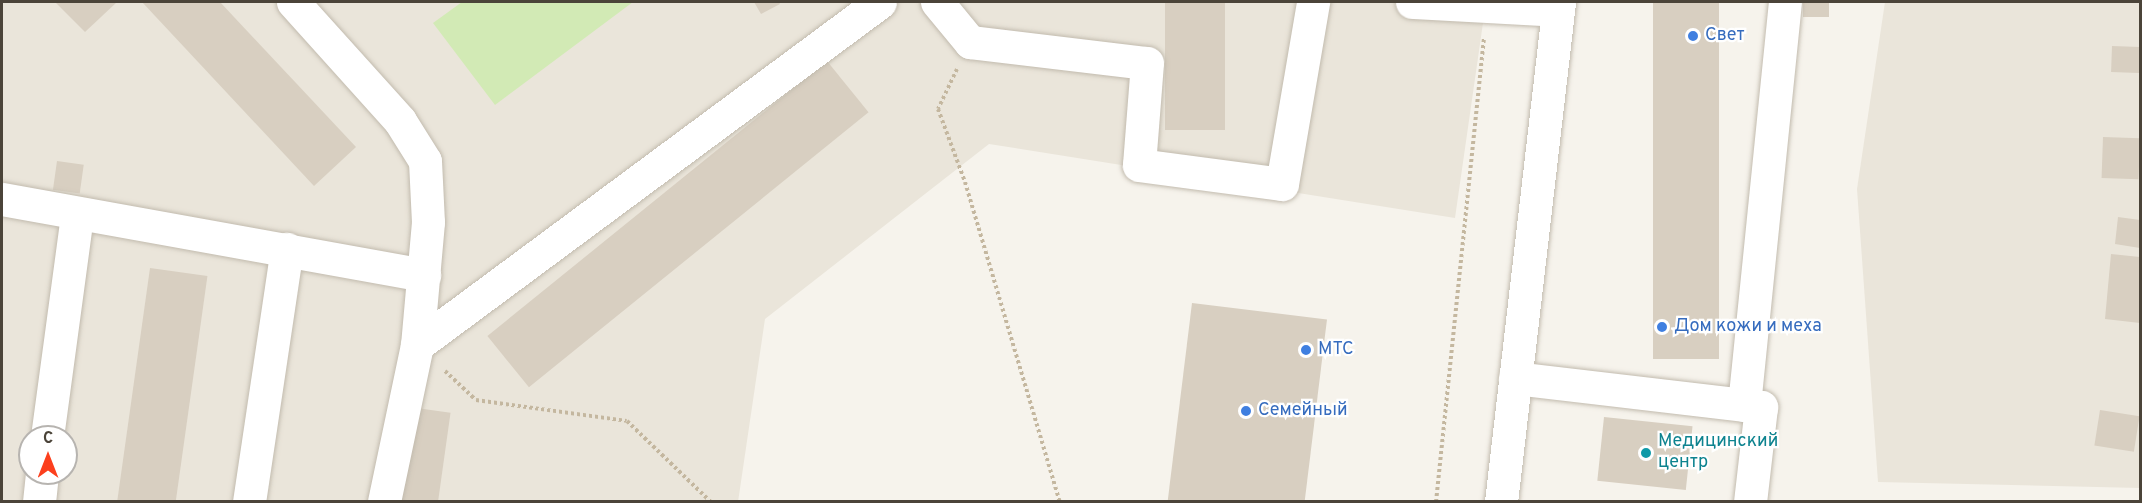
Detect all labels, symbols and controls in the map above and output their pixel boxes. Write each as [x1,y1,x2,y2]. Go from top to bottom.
place label: Свет [1705,25,1745,47]
marker: Свет [1686,29,1700,43]
place label: Дом кожи и меха [1674,316,1822,338]
marker: Дом кожи и меха [1655,320,1669,334]
place label: МТС [1318,339,1354,361]
marker: МТС [1299,343,1313,357]
place label: Семейный [1258,400,1348,422]
marker: Семейный [1239,404,1253,418]
north arrow [18,425,78,485]
text: С [43,429,53,449]
place label: Медицинский центр [1658,432,1778,474]
marker: Медицинский центр [1639,446,1653,460]

